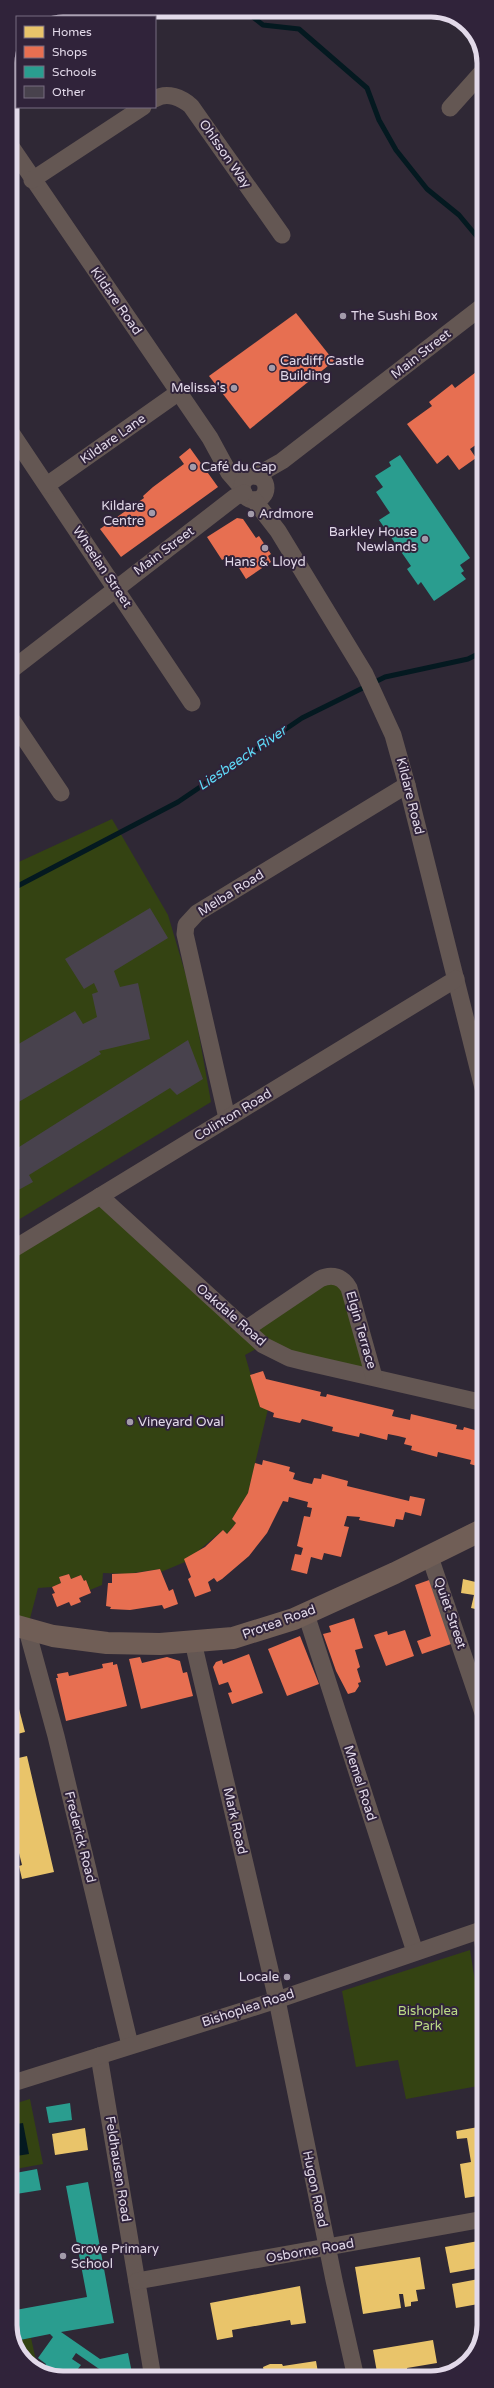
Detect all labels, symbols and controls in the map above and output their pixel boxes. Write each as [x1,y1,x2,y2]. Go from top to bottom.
legend [16,16,156,108]
text: Homes [52,25,92,39]
text: Shops [52,45,87,59]
text: Schools [52,65,97,79]
text: Other [52,85,85,99]
street label: Ohlsson Way [195,117,255,191]
street label: Kildare Road [87,264,145,338]
place label: The Sushi Box [351,308,438,324]
marker: The Sushi Box [338,311,348,321]
street label: Main Street [388,326,454,382]
place label: Cardiff Castle Building [280,353,364,384]
marker: Cardiff Castle Building [267,363,277,373]
place label: Melissa's [171,380,226,396]
marker: Melissa's [229,383,239,393]
street label: Kildare Lane [77,411,149,467]
place label: Café du Cap [201,459,277,475]
marker: Café du Cap [188,462,198,472]
place label: Kildare Centre [101,498,144,529]
place label: Ardmore [259,506,314,522]
marker: Kildare Centre [147,508,157,518]
marker: Ardmore [246,509,256,519]
street label: Wheelan Street [69,523,135,611]
street label: Main Street [131,523,197,579]
place label: Barkley House Newlands [329,524,417,555]
marker: Barkley House Newlands [420,534,430,544]
marker: Hans & Lloyd [260,543,270,553]
place label: Hans & Lloyd [224,554,306,570]
water label: Liesbeeck River [194,721,291,794]
street label: Kildare Road [393,756,427,836]
street label: Melba Road [195,866,267,920]
street label: Colinton Road [191,1086,275,1144]
street label: Oakdale Road [193,1280,269,1350]
street label: Elgin Terrace [342,1289,380,1371]
place label: Vineyard Oval [138,1414,224,1430]
marker: Vineyard Oval [125,1417,135,1427]
street label: Quiet Street [430,1575,470,1651]
street label: Protea Road [240,1601,318,1643]
street label: Memel Road [340,1743,380,1823]
street label: Mark Road [220,1786,250,1856]
street label: Frederick Road [61,1790,99,1884]
place label: Locale [239,1969,279,1985]
marker: Locale [282,1972,292,1982]
street label: Bishoplea Road [200,1986,296,2030]
park label: Bishoplea Park [398,2003,458,2034]
street label: Feldhausen Road [102,2115,134,2223]
street label: Hugon Road [299,2149,331,2229]
street label: Osborne Road [265,2235,355,2267]
place label: Grove Primary School [71,2241,159,2272]
marker: Grove Primary School [58,2251,68,2261]

